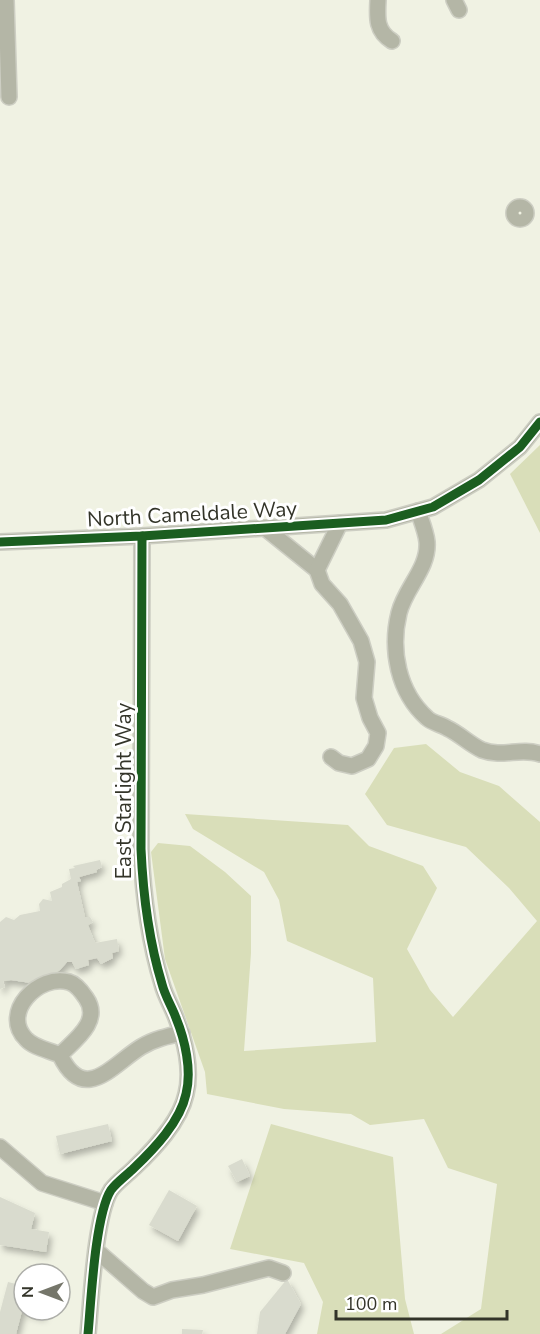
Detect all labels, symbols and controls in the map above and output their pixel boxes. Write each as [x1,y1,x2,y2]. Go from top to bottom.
street label: North Cameldale Way [86,495,298,533]
street label: East Starlight Way [110,702,138,879]
north arrow [12,1262,72,1322]
scale bar [336,1283,507,1321]
text: N [17,1286,39,1298]
text: 100 m [345,1292,397,1316]

